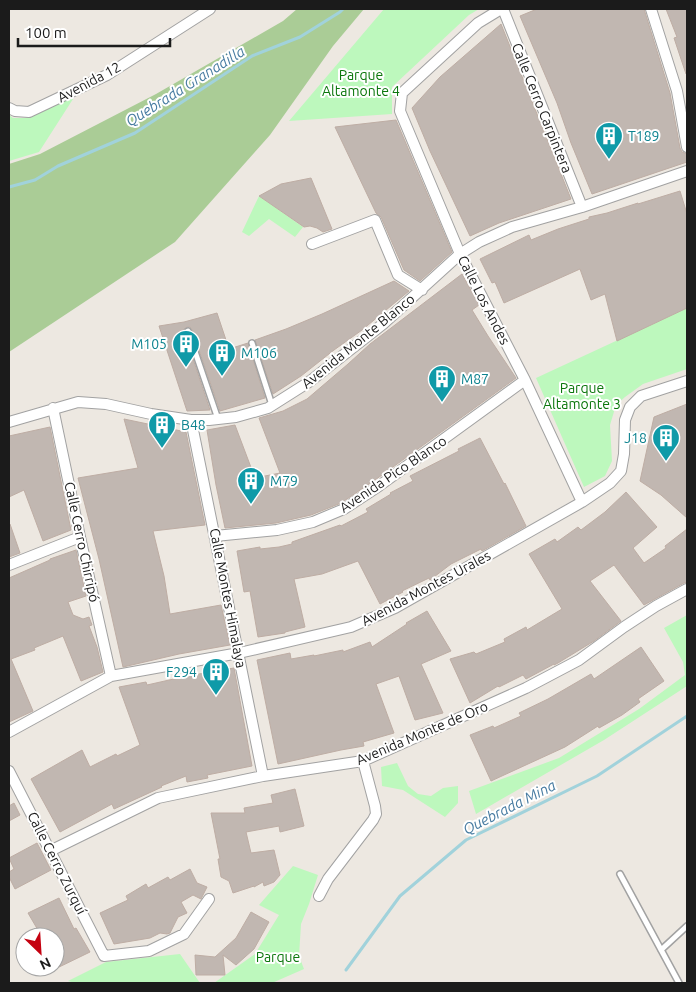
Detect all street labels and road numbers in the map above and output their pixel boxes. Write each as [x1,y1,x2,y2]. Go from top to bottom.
street label: Calle Cerro Carpintera [509,41,575,175]
street label: Avenida 12 [55,59,123,105]
street label: Calle Los Andes [455,253,513,347]
street label: Avenida Monte Blanco [298,291,418,391]
street label: Avenida Pico Blanco [336,432,450,516]
street label: Calle Cerro Chirripó [61,480,103,604]
street label: Calle Montes Himalaya [207,527,249,669]
street label: Avenida Montes Urales [359,547,493,629]
street label: Avenida Monte de Oro [354,698,490,768]
street label: Calle Cerro Zurquí [24,809,90,918]

